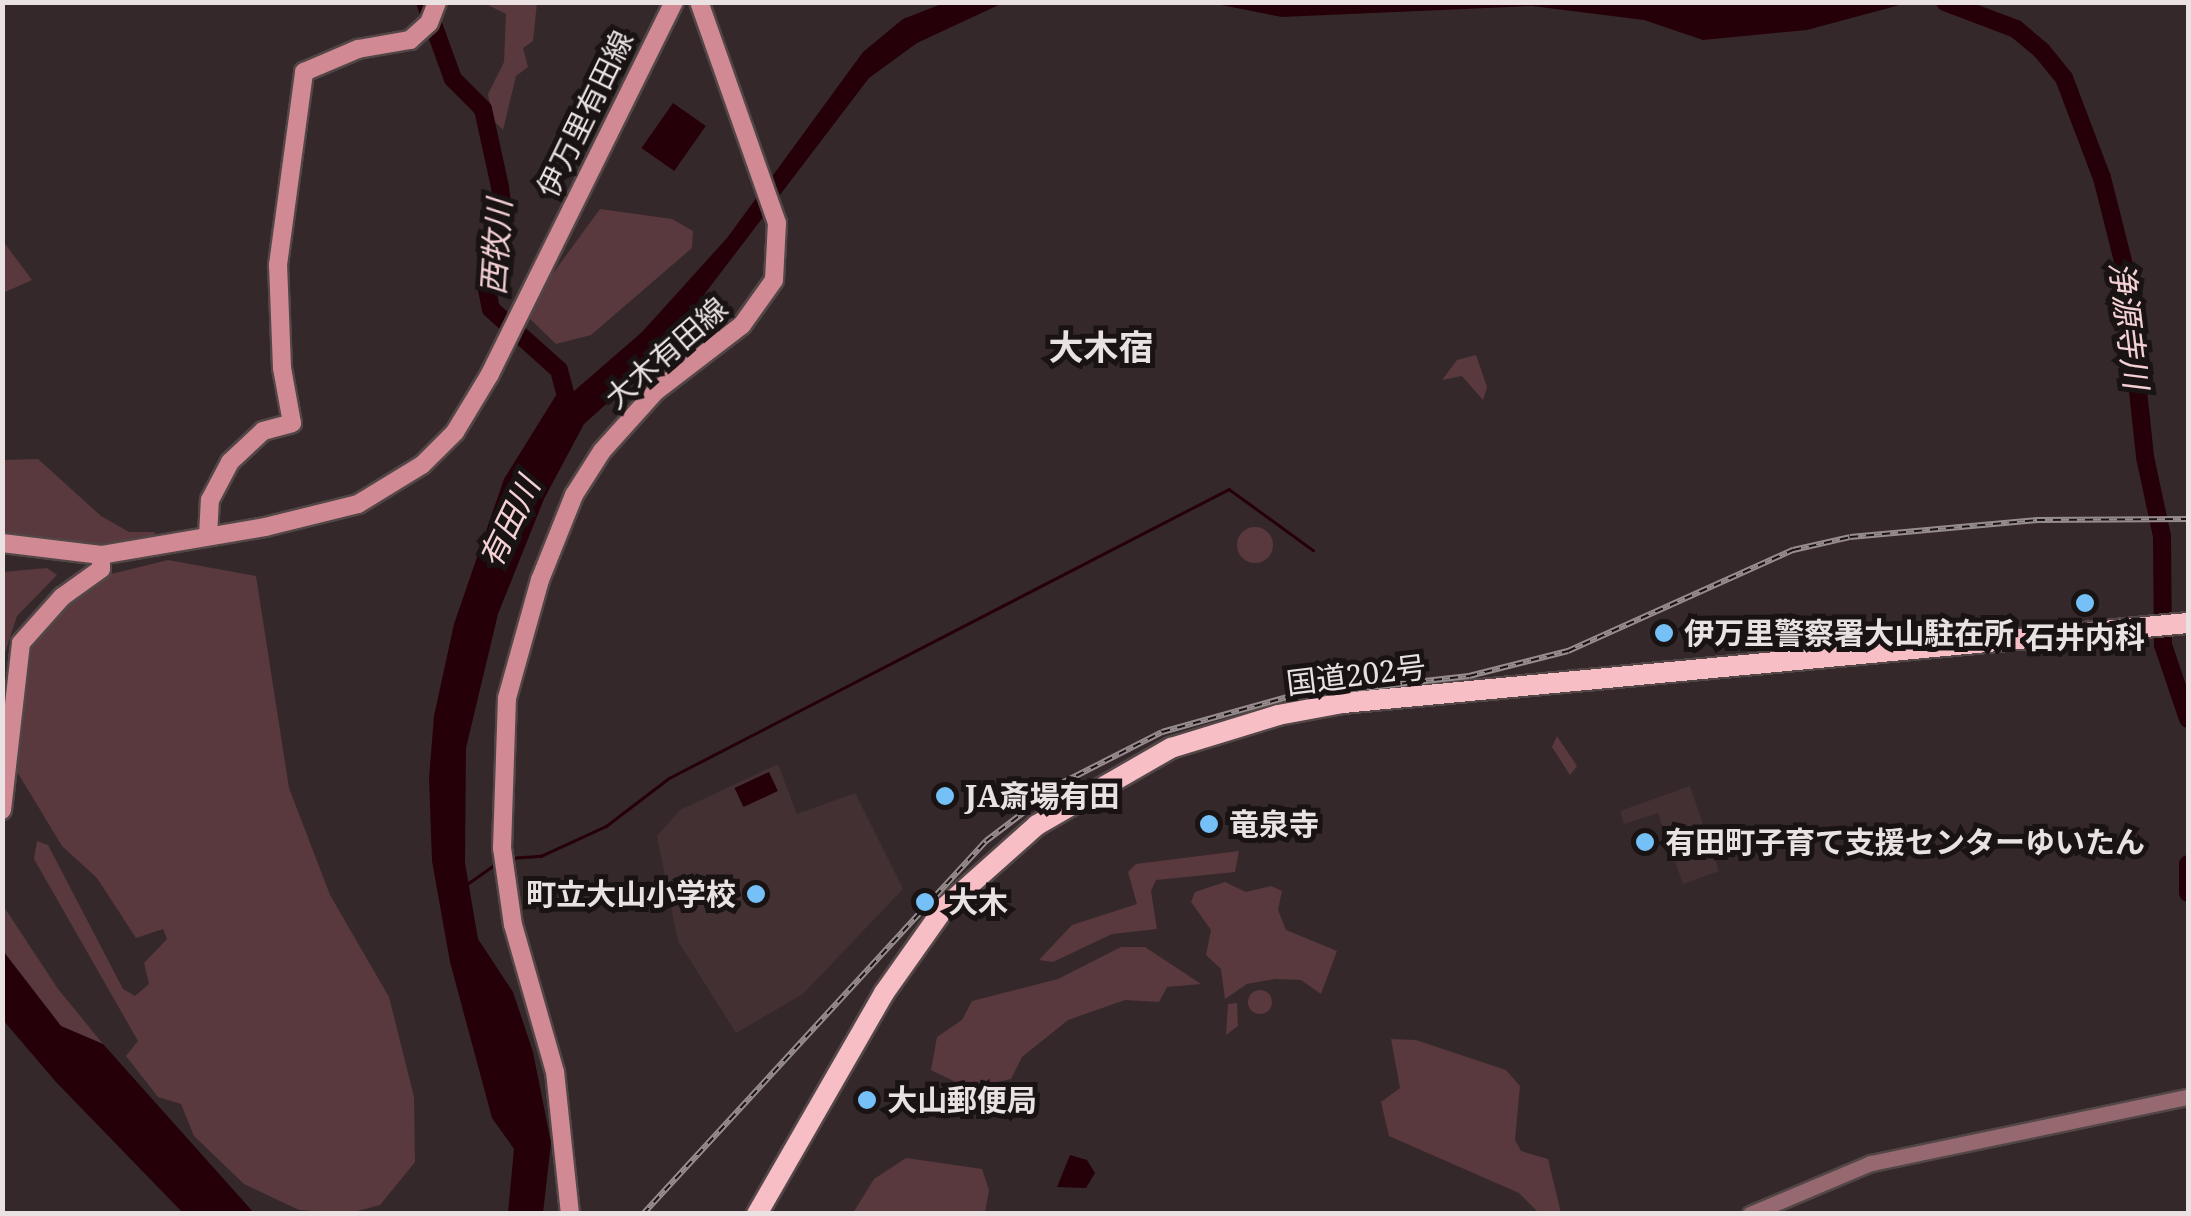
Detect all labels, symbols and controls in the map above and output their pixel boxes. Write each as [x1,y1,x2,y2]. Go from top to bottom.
street label: 伊万里有田線 [529,25,641,203]
water label: 西牧川 [473,198,519,296]
water label: 浄源寺川 [2102,259,2156,391]
street label: 大木有田線 [598,290,734,416]
district label: 大木宿 [1049,326,1153,368]
water label: 有田川 [471,470,547,574]
marker: 石井内科 [2074,592,2096,614]
place label: 伊万里警察署大山駐在所 [1684,615,2014,651]
place label: 石井内科 [2025,619,2145,655]
marker: 伊万里警察署大山駐在所 [1653,622,1675,644]
street label: 国道202号 [1284,649,1428,701]
place label: JA斎場有田 [965,778,1119,814]
marker: JA斎場有田 [934,785,956,807]
place label: 竜泉寺 [1229,806,1319,842]
marker: 竜泉寺 [1198,813,1220,835]
place label: 有田町子育て支援センターゆいたん [1665,824,2145,860]
marker: 有田町子育て支援センターゆいたん [1634,831,1656,853]
place label: 町立大山小学校 [526,876,736,912]
marker: 町立大山小学校 [745,883,767,905]
place label: 大木 [948,884,1008,920]
marker: 大木 [912,889,938,915]
place label: 大山郵便局 [887,1082,1037,1118]
marker: 大山郵便局 [856,1089,878,1111]

